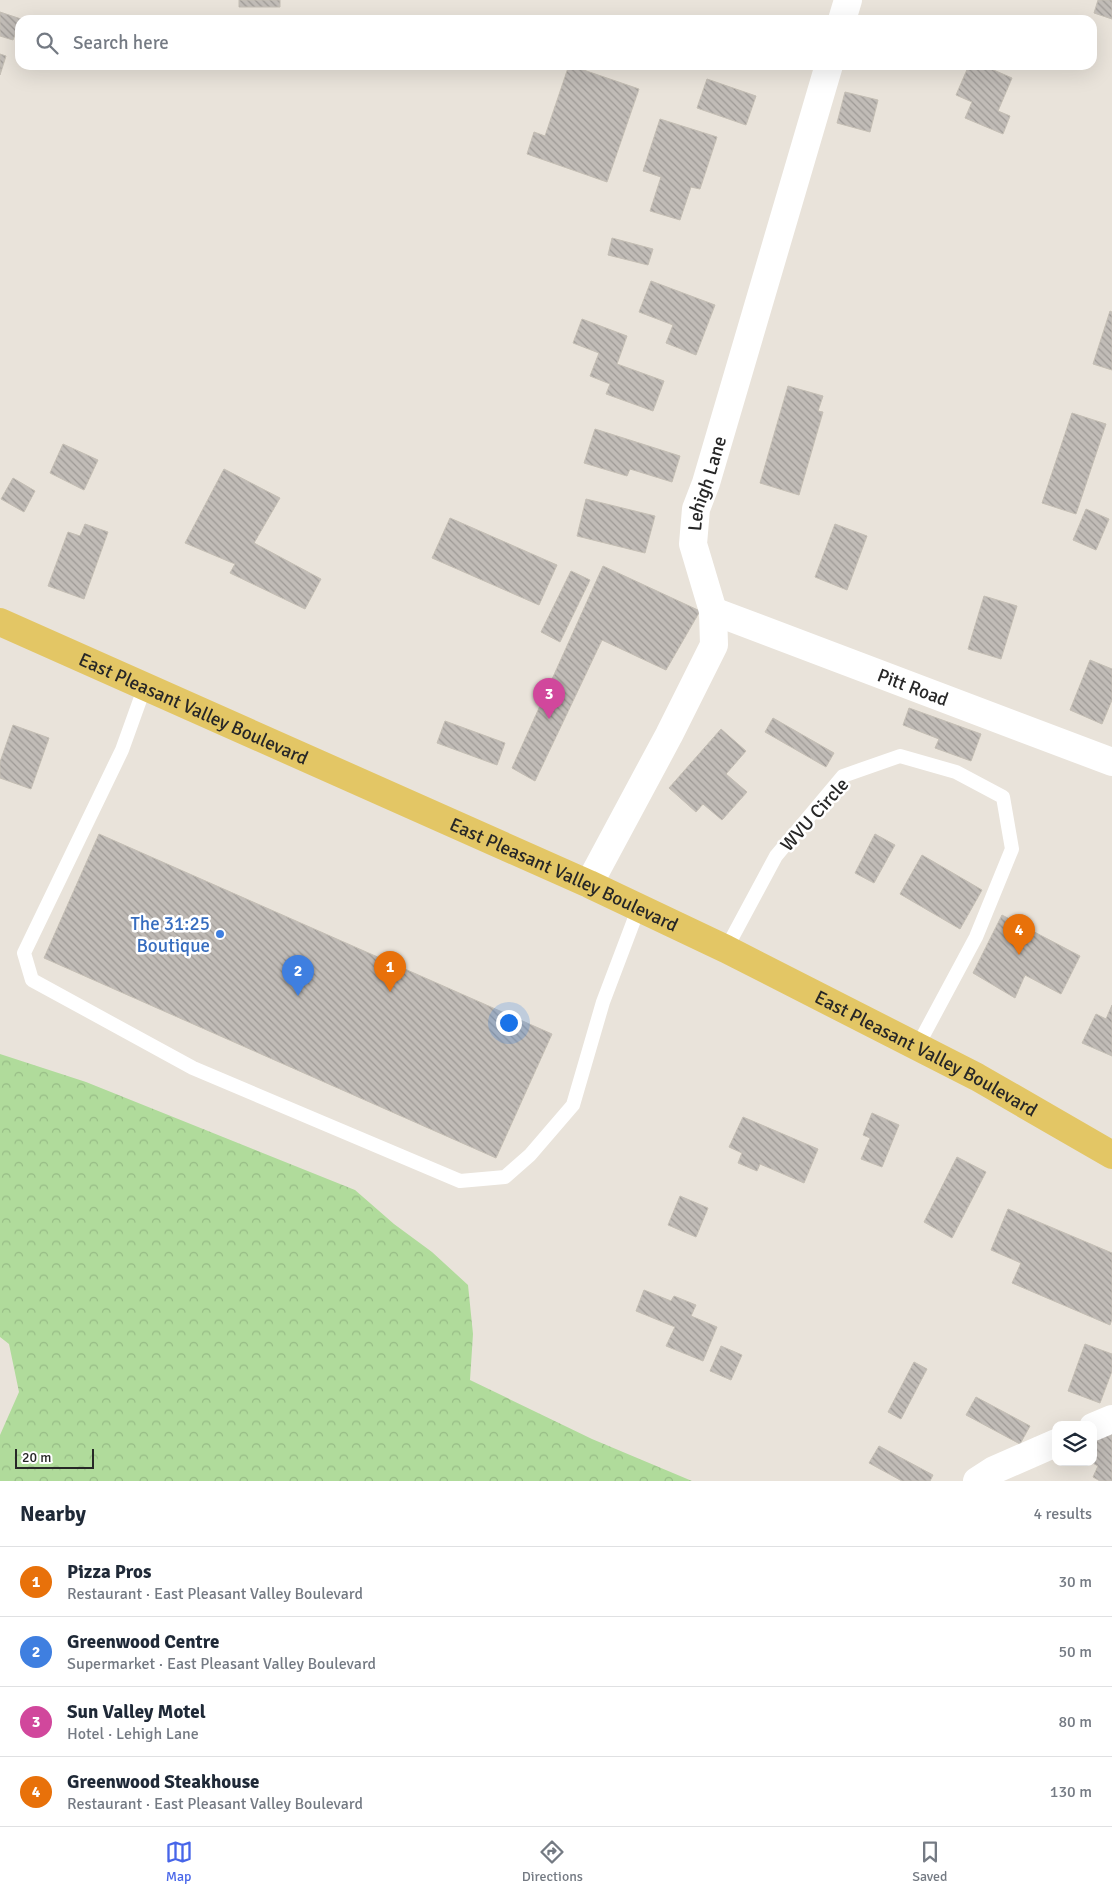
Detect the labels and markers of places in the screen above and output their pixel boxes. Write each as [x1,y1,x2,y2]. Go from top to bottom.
pin: 3 [533,678,565,719]
place label: The 31:25 Boutique [130,912,210,958]
pin: 4 [1003,914,1035,955]
marker: The 31:25 Boutique [214,928,226,940]
pin: 1 [374,951,406,992]
pin: 2 [282,955,314,996]

